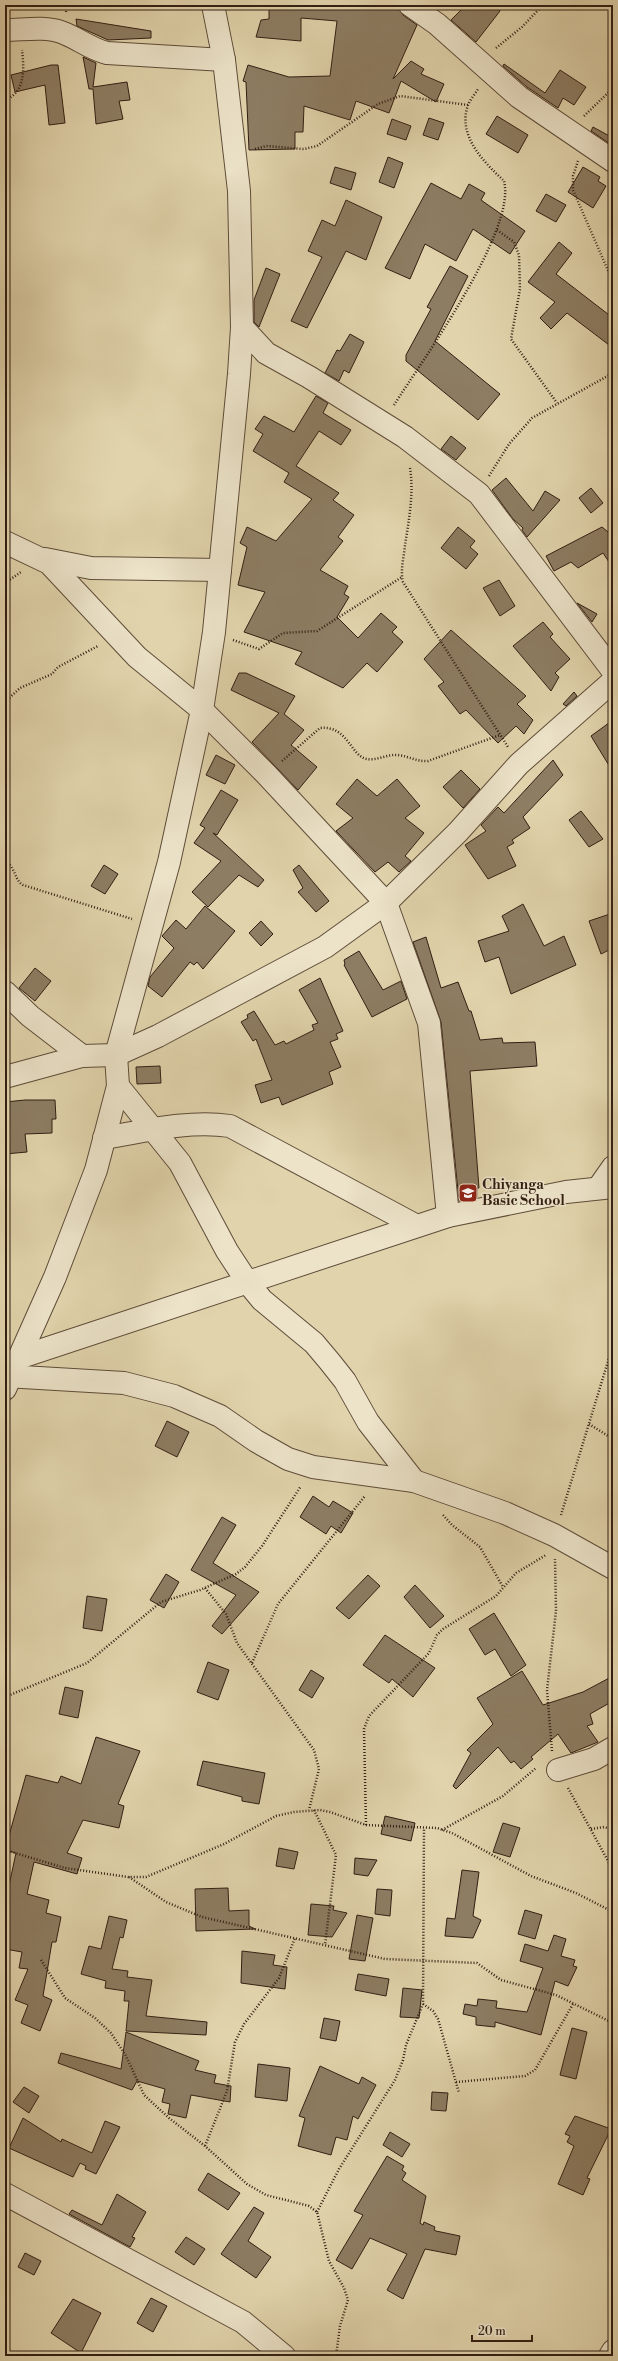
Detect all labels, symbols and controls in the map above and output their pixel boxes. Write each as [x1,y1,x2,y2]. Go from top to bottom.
place label: Chiyanga Basic School [482,1176,565,1210]
school or university icon: Chiyanga Basic School [457,1182,479,1204]
scale bar [472,2317,532,2343]
text: 20 m [478,2324,506,2339]

